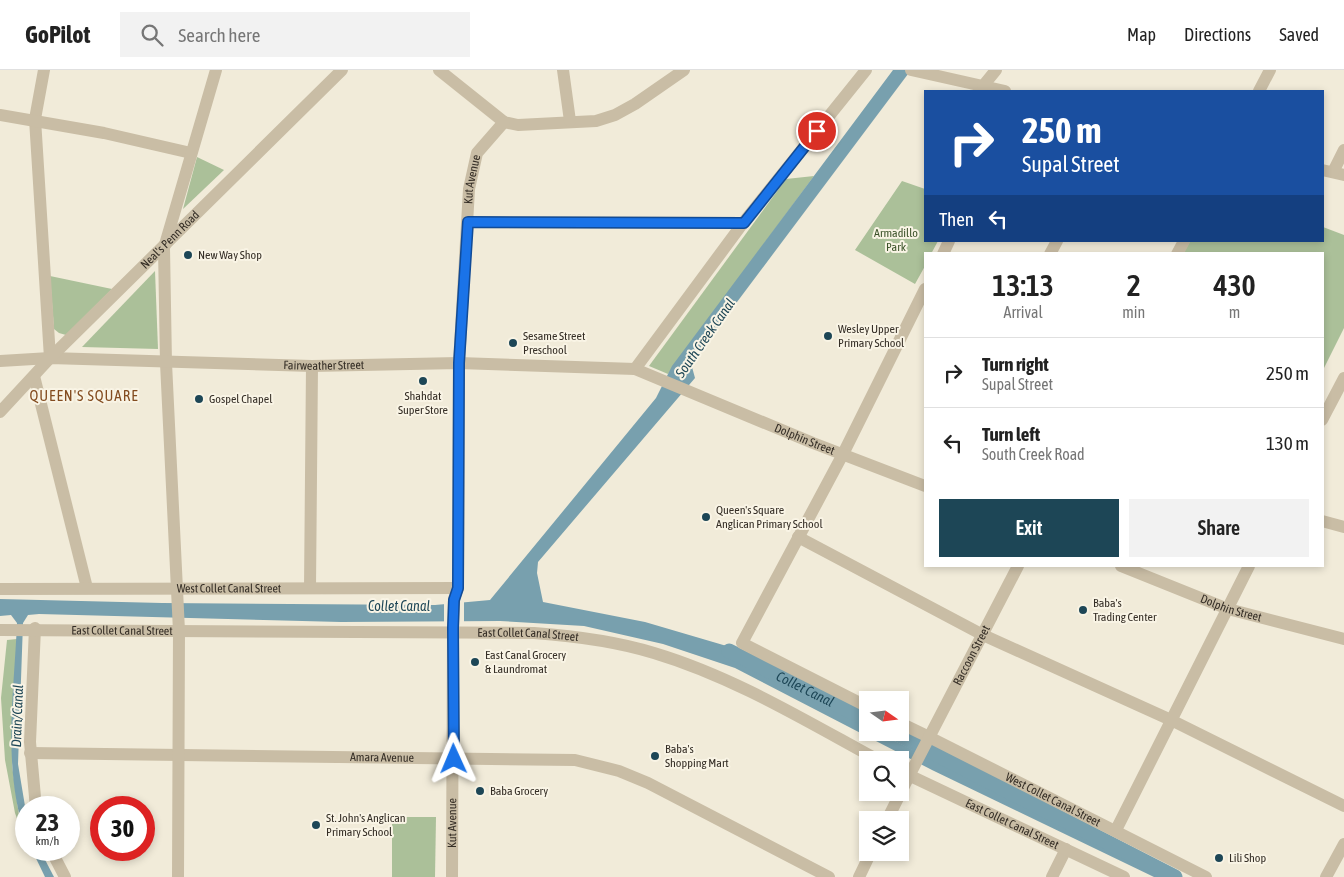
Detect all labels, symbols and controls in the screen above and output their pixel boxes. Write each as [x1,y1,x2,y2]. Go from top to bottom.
search box [120,12,470,57]
text: GoPilot [25,21,90,48]
icon: search [138,21,166,49]
text: Search here [178,24,260,46]
text: Map [1127,24,1156,45]
text: Directions [1184,24,1251,45]
text: Saved [1279,24,1319,45]
pin [796,110,838,152]
icon: right [939,110,1004,175]
text: 250 m [1022,110,1101,150]
icon: arrive [803,117,831,145]
text: Supal Street [1022,151,1120,177]
street label: Kut Avenue [461,153,483,204]
icon: left [984,205,1012,233]
street label: Neal's Penn Road [138,208,202,272]
text: Then [939,208,974,230]
park label: Armadillo Park [874,226,918,254]
place label: New Way Shop [198,248,262,262]
marker: New Way Shop [182,249,194,261]
text: 13:13 [992,268,1054,302]
text: 2 [1127,268,1141,302]
text: 430 [1213,268,1256,302]
water label: South Creek Canal [671,295,738,381]
text: Arrival [1004,303,1043,321]
text: min [1122,303,1145,321]
text: m [1229,303,1240,321]
place label: Wesley Upper Primary School [838,322,905,350]
place label: Sesame Street Preschool [523,329,586,357]
marker: Wesley Upper Primary School [822,330,834,342]
marker: Sesame Street Preschool [507,337,519,349]
text: Turn right [982,353,1049,375]
street label: Fairweather Street [283,358,365,373]
icon: right [939,359,967,387]
text: 250 m [1266,362,1309,384]
marker: Shahdat Super Store [417,375,429,387]
text: Supal Street [982,375,1053,393]
district label: QUEEN'S SQUARE [29,387,139,404]
place label: Shahdat Super Store [398,389,448,417]
place label: Gospel Chapel [209,392,273,406]
marker: Gospel Chapel [193,393,205,405]
street label: Dolphin Street [772,421,837,458]
text: Turn left [982,423,1040,445]
icon: left [939,429,967,457]
text: 130 m [1266,432,1309,454]
text: South Creek Road [982,445,1085,463]
button: Exit [939,499,1119,557]
button: Share [1129,499,1309,557]
place label: Queen's Square Anglican Primary School [716,503,823,531]
marker: Queen's Square Anglican Primary School [700,511,712,523]
street label: West Collet Canal Street [177,581,282,596]
street label: Dolphin Street [1198,592,1264,625]
place label: Baba's Trading Center [1093,596,1157,624]
water label: Collet Canal [368,598,430,614]
marker: Baba's Trading Center [1077,604,1089,616]
street label: Raccoon Street [950,622,993,688]
street label: East Collet Canal Street [71,623,173,638]
street label: East Collet Canal Street [477,626,580,644]
place label: East Canal Grocery & Laundromat [485,648,566,676]
marker: East Canal Grocery & Laundromat [469,656,481,668]
water label: Collet Canal [774,668,837,710]
water label: Drain/Canal [8,684,26,748]
north arrow [859,691,909,741]
map controls [859,691,909,861]
position arrow [427,732,479,784]
place label: Baba's Shopping Mart [665,742,729,770]
street label: Amara Avenue [350,750,414,765]
marker: Baba's Shopping Mart [649,750,661,762]
button: search [859,751,909,801]
street label: West Collet Canal Street [1003,770,1103,830]
place label: Baba Grocery [490,784,548,798]
marker: Baba Grocery [474,785,486,797]
speed limit sign: 30 [90,796,155,861]
street label: East Collet Canal Street [963,796,1061,852]
street label: Kut Avenue [445,798,459,848]
text: 23 [36,808,59,836]
place label: St. John's Anglican Primary School [326,811,406,839]
button: layers [859,811,909,861]
marker: St. John's Anglican Primary School [310,819,322,831]
text: km/h [36,834,59,848]
place label: Lili Shop [1229,851,1266,865]
marker: Lili Shop [1213,852,1225,864]

